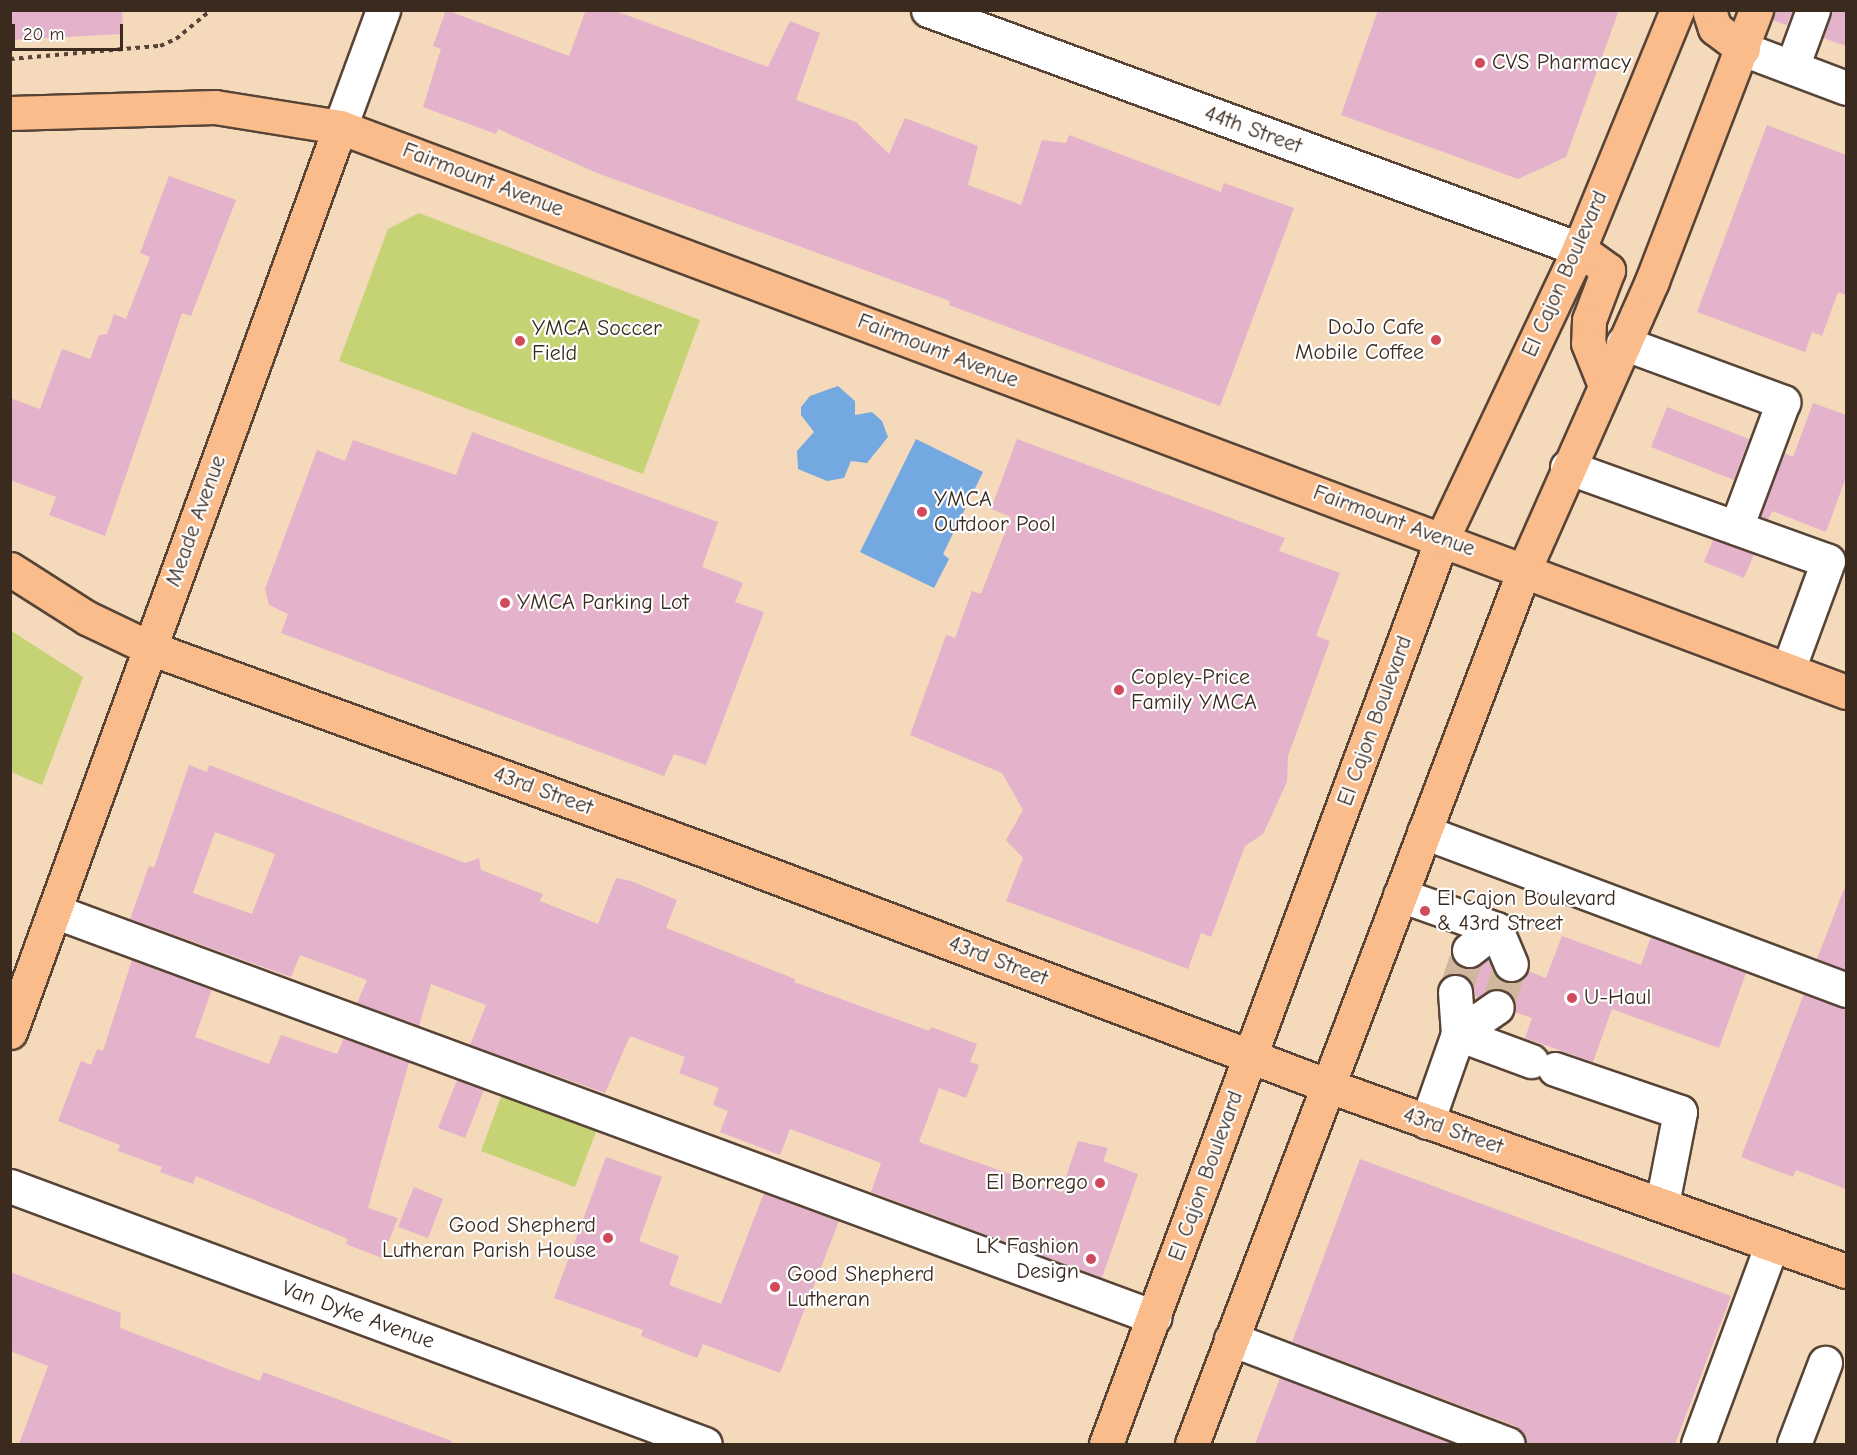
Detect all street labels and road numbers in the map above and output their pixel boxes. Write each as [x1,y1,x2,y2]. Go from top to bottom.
street label: 44th Street [1201,100,1305,160]
street label: Fairmount Avenue [399,137,567,223]
street label: El Cajon Boulevard [1517,187,1613,361]
street label: Fairmount Avenue [854,308,1022,394]
street label: Meade Avenue [160,452,232,590]
street label: Fairmount Avenue [1309,479,1479,563]
street label: El Cajon Boulevard [1332,632,1418,810]
street label: 43rd Street [490,761,596,821]
street label: 43rd Street [945,930,1051,992]
street label: El Cajon Boulevard [1163,1087,1249,1265]
street label: 43rd Street [1400,1102,1506,1160]
street label: Van Dyke Avenue [278,1275,438,1355]

